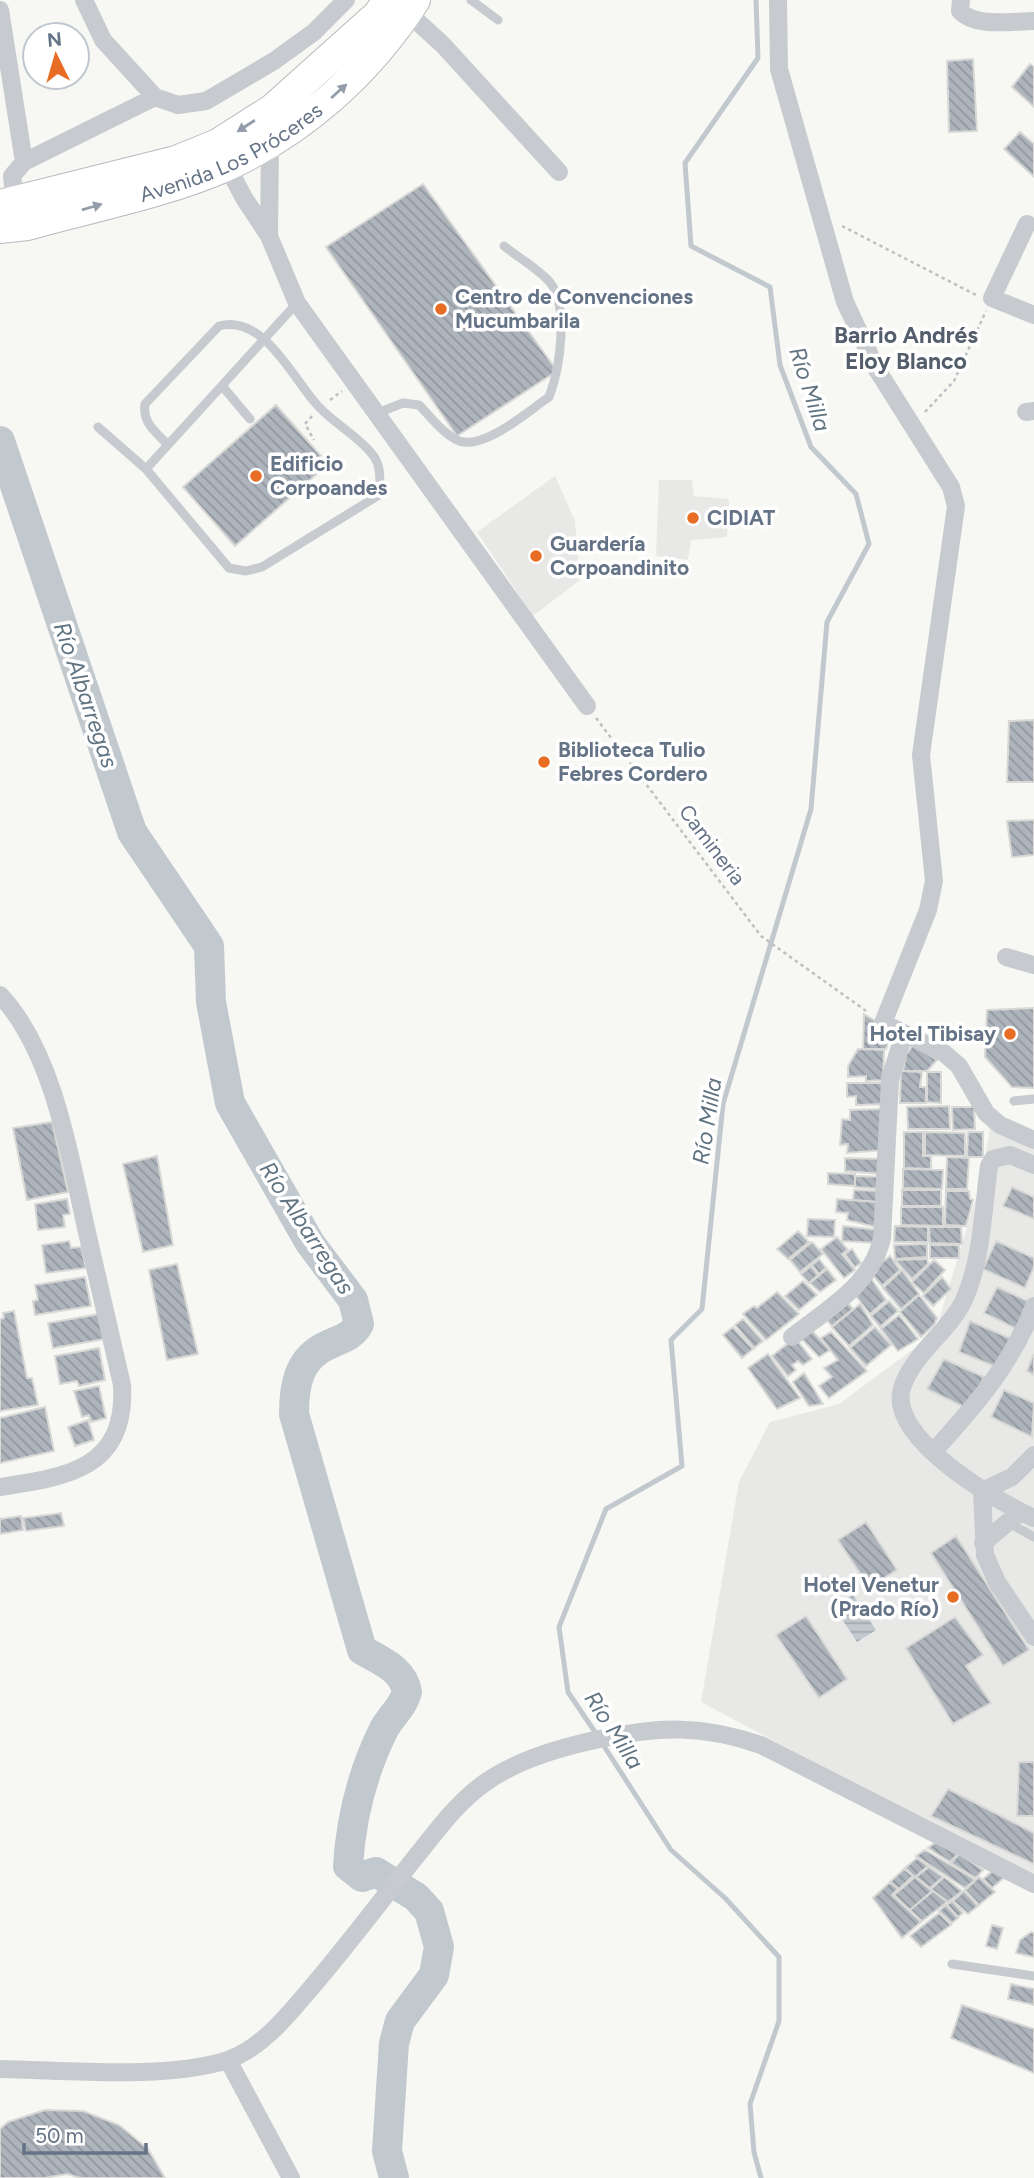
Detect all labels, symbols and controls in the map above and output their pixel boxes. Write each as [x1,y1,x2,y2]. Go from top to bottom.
north arrow [21,21,91,91]
text: N [46,27,63,52]
one-way arrow [330,83,348,99]
street label: Avenida Los Próceres [137,97,327,207]
one-way arrow [237,120,256,133]
one-way arrow [82,201,103,211]
place label: Centro de Convenciones Mucumbarila [455,284,693,333]
marker: Centro de Convenciones Mucumbarila [433,301,449,317]
district label: Barrio Andrés Eloy Blanco [834,321,978,375]
water label: Río Milla [783,343,837,435]
place label: Edificio Corpoandes [270,451,387,500]
marker: Edificio Corpoandes [248,468,264,484]
place label: CIDIAT [707,505,775,530]
marker: CIDIAT [685,510,701,526]
place label: Guardería Corpoandinito [550,531,689,580]
marker: Guardería Corpoandinito [528,548,544,564]
water label: Río Albarregas [48,618,124,772]
place label: Biblioteca Tulio Febres Cordero [558,737,708,786]
marker: Biblioteca Tulio Febres Cordero [536,754,552,770]
street label: Camineria [674,799,751,890]
place label: Hotel Tibisay [869,1021,997,1046]
marker: Hotel Tibisay [1002,1026,1018,1042]
water label: Río Milla [686,1076,728,1166]
water label: Río Albarregas [254,1156,360,1300]
place label: Hotel Venetur (Prado Río) [803,1572,939,1621]
marker: Hotel Venetur (Prado Río) [945,1589,961,1605]
water label: Río Milla [578,1686,650,1774]
scale bar [24,2112,147,2156]
text: 50 m [35,2123,84,2148]

